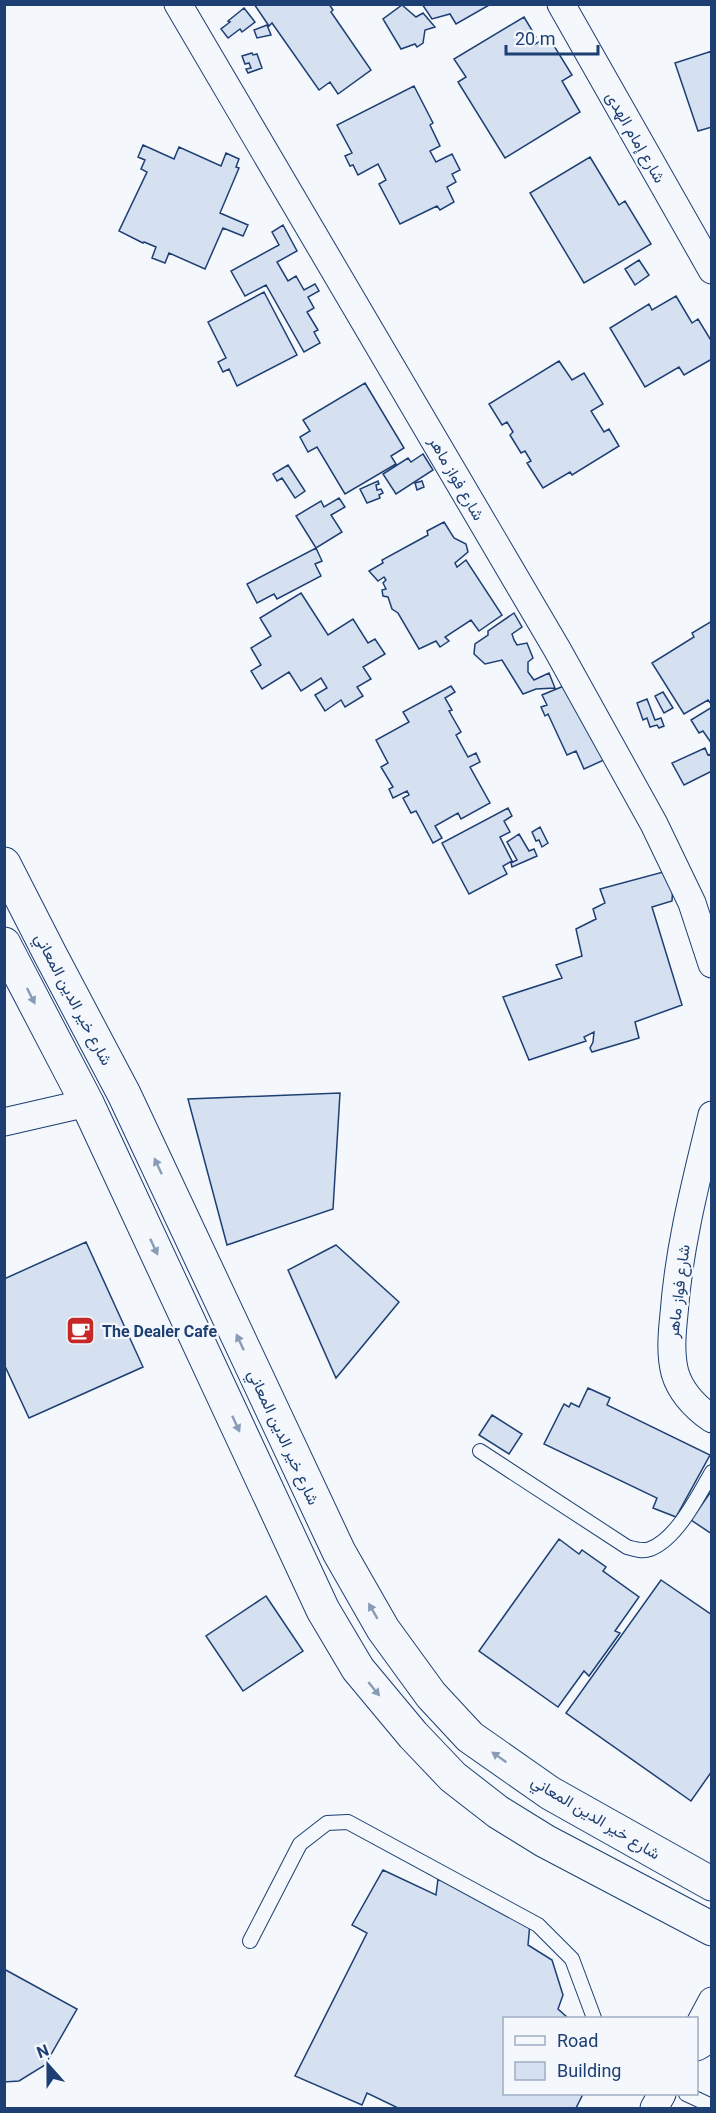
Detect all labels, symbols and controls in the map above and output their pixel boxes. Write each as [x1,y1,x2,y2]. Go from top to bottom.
scale bar [506,18,598,56]
text: 20 m [515,28,555,49]
street label: شارع إمام الهدى [600,88,669,187]
street label: شارع فواز ماهر [423,432,488,525]
street label: شارع خير الدين المعاني [27,930,116,1070]
one-way arrow [26,987,36,1005]
one-way arrow [153,1157,162,1174]
one-way arrow [149,1238,158,1255]
street label: شارع فواز ماهر [663,1243,696,1340]
cafe icon: The Dealer Cafe [65,1315,97,1347]
place label: The Dealer Cafe [102,1322,217,1341]
one-way arrow [235,1334,244,1351]
street label: شارع خير الدين المعاني [240,1367,323,1510]
one-way arrow [231,1415,240,1432]
one-way arrow [368,1602,378,1619]
one-way arrow [367,1681,380,1697]
one-way arrow [492,1751,508,1763]
street label: شارع خير الدين المعاني [526,1771,664,1867]
legend [503,2017,698,2095]
text: Road [557,2030,598,2051]
north arrow [18,2035,78,2095]
text: N [34,2041,51,2062]
text: Building [557,2060,621,2081]

